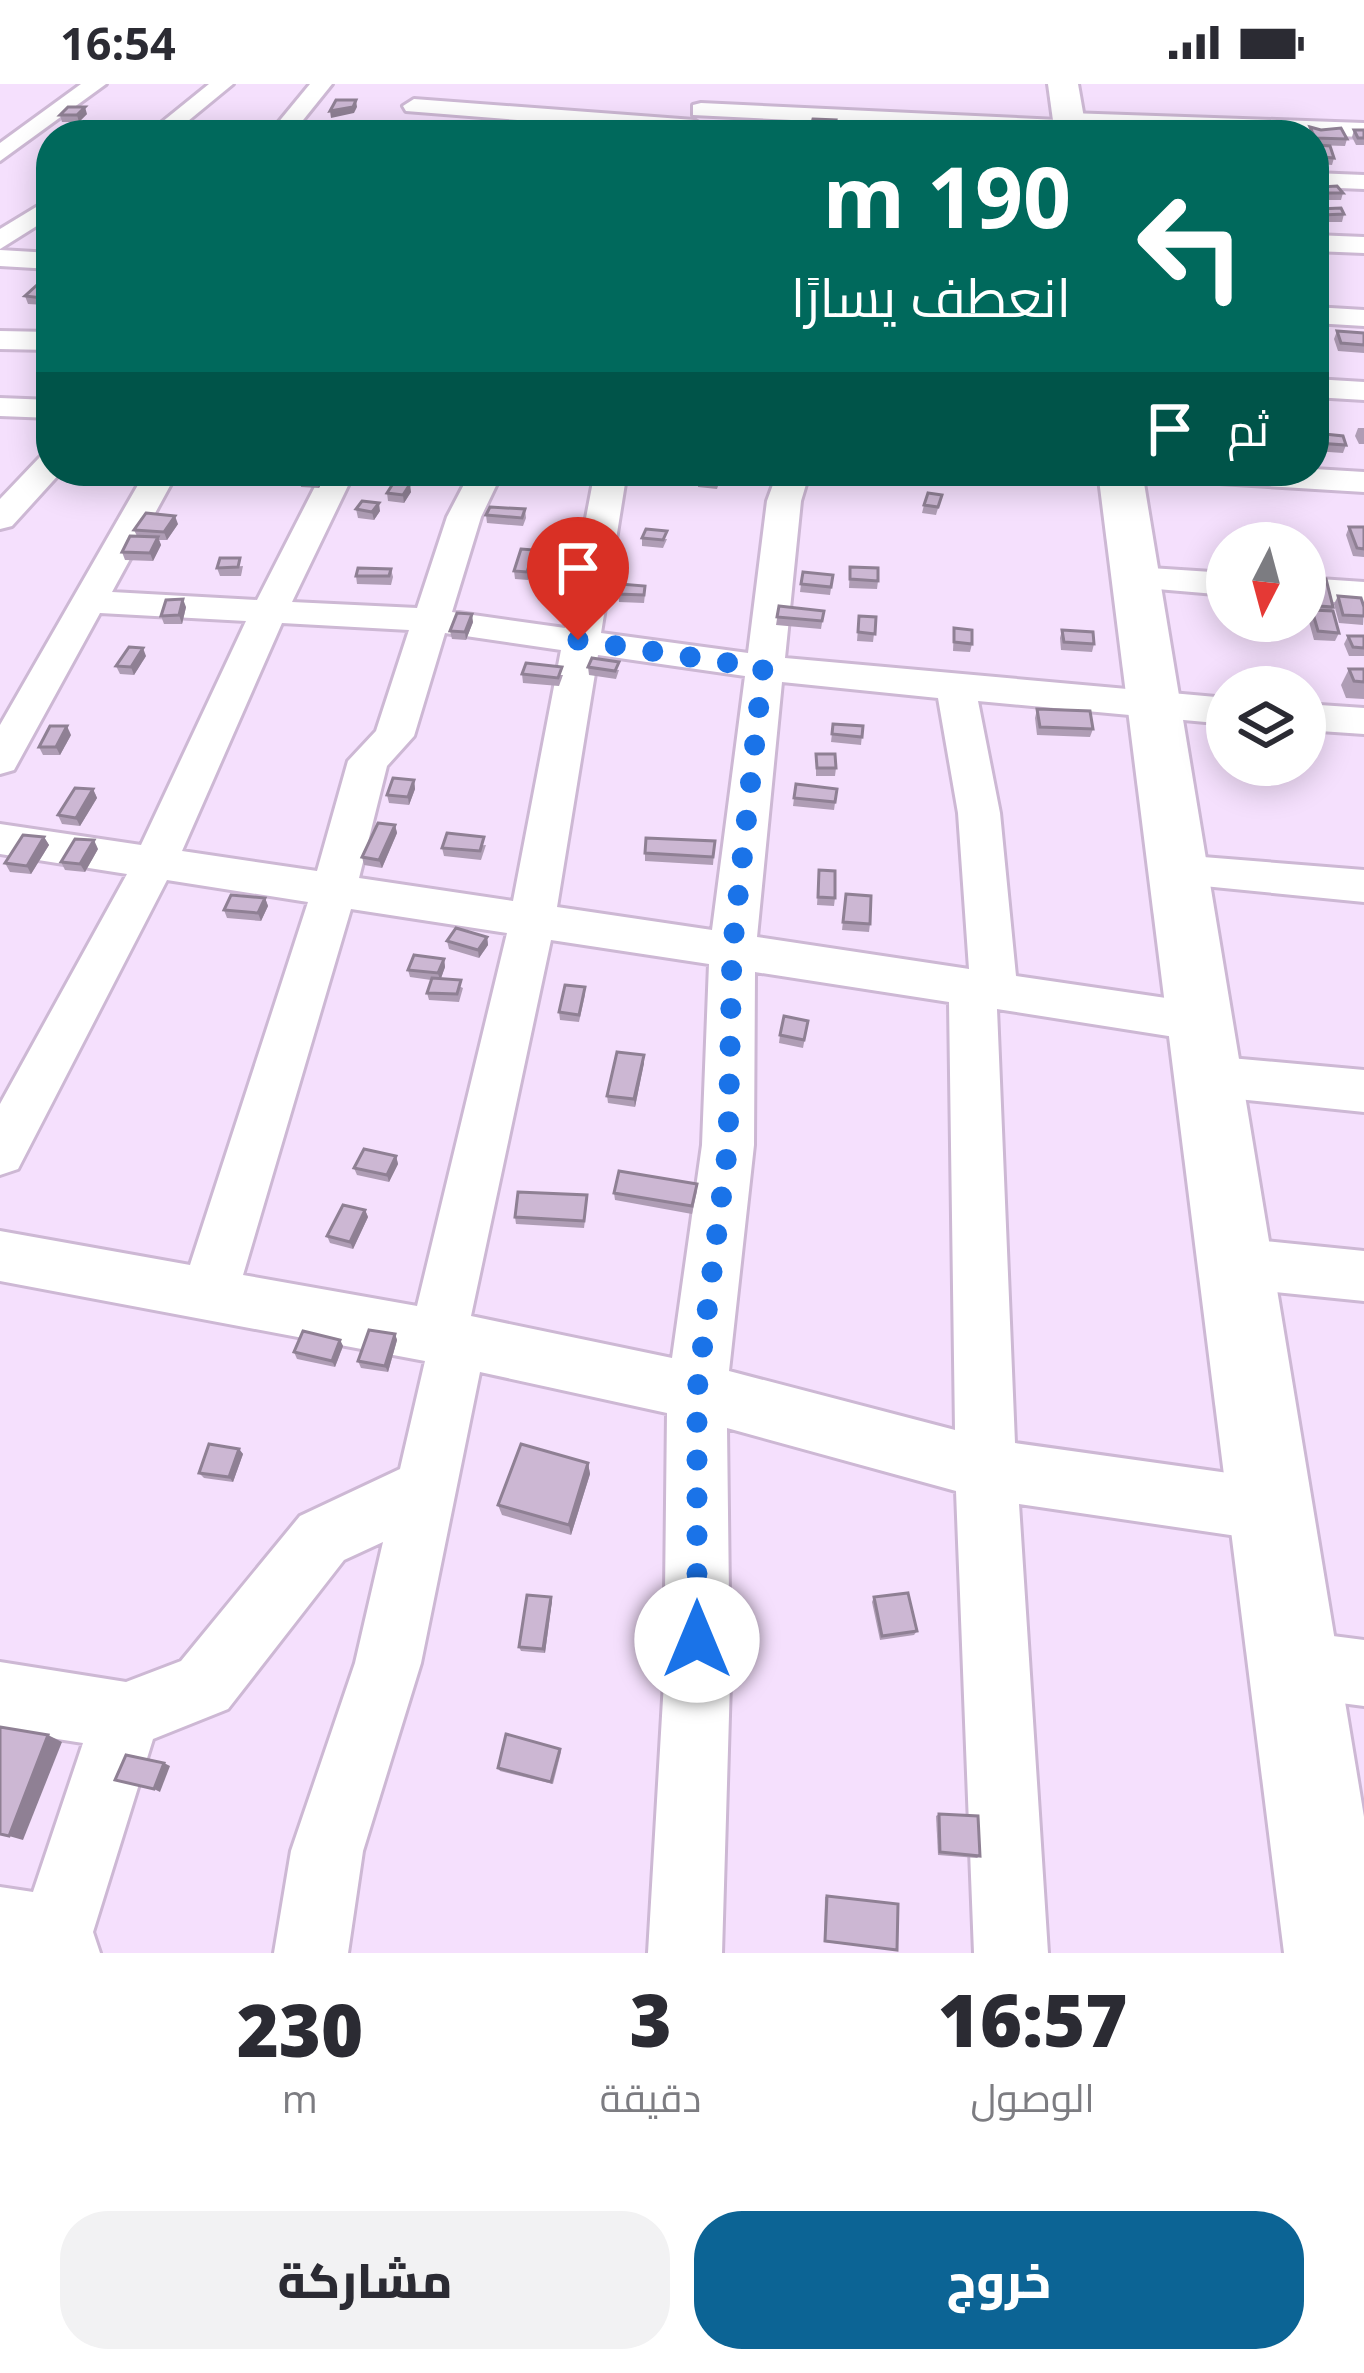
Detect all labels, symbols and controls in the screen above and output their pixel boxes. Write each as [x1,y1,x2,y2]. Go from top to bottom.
text: 16:54 [60,12,176,73]
text: 190 m [823,138,1071,253]
icon: left [1113,168,1269,324]
text: انعطف يسارًا [791,259,1071,333]
icon: arrive [1137,396,1203,462]
text: ثم [1227,398,1269,459]
pin [527,517,629,640]
north arrow [1206,522,1326,642]
map controls [1206,522,1326,786]
icon: arrive [545,535,611,601]
button: layers [1206,666,1326,786]
position arrow [634,1577,760,1703]
text: 3 [629,1970,672,2068]
text: 16:57 [938,1970,1127,2068]
text: 230 [237,1980,363,2078]
text: دقيقة [600,2070,701,2123]
text: الوصول [970,2070,1095,2123]
text: m [282,2071,318,2124]
button: مشاركة [60,2211,670,2349]
button: خروج [694,2211,1304,2349]

